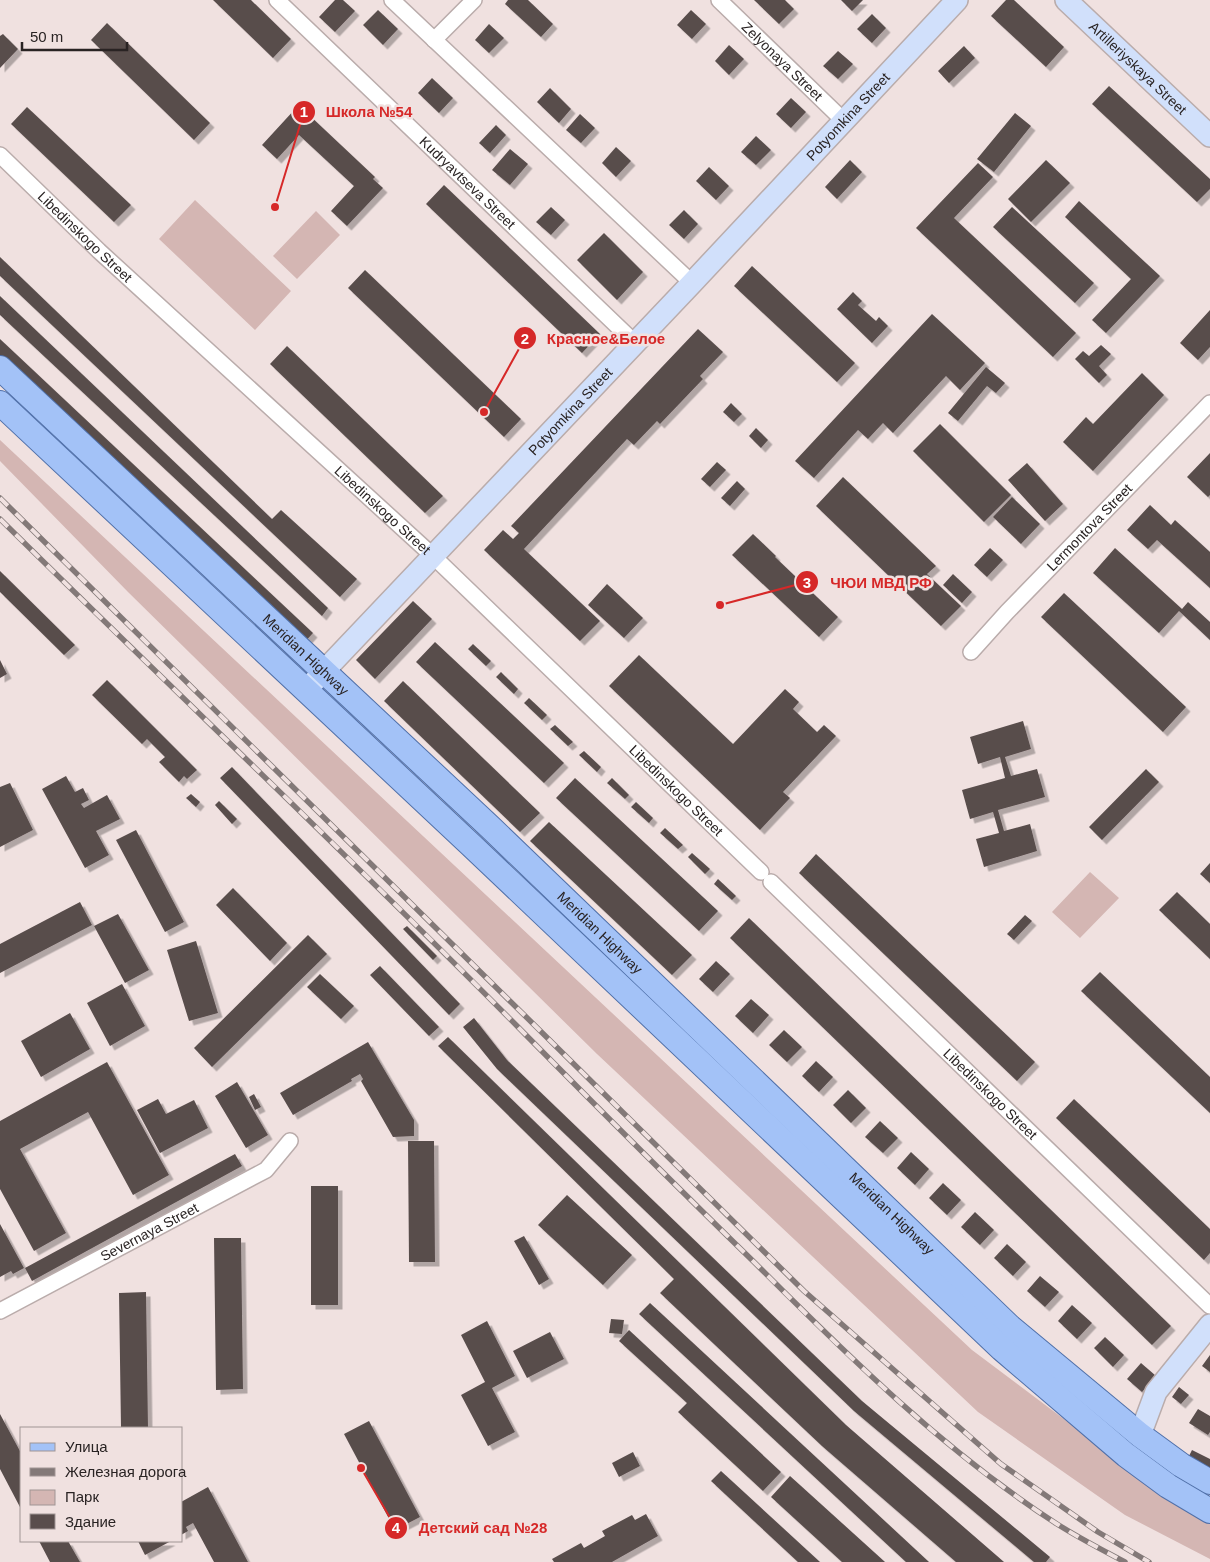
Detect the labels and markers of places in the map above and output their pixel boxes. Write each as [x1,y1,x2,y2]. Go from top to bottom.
callout: Школа №54 [291,97,423,127]
callout: Красное&Белое [512,323,676,353]
callout: ЧЮИ МВД РФ [795,567,941,597]
callout: Детский сад №28 [383,1513,557,1543]

